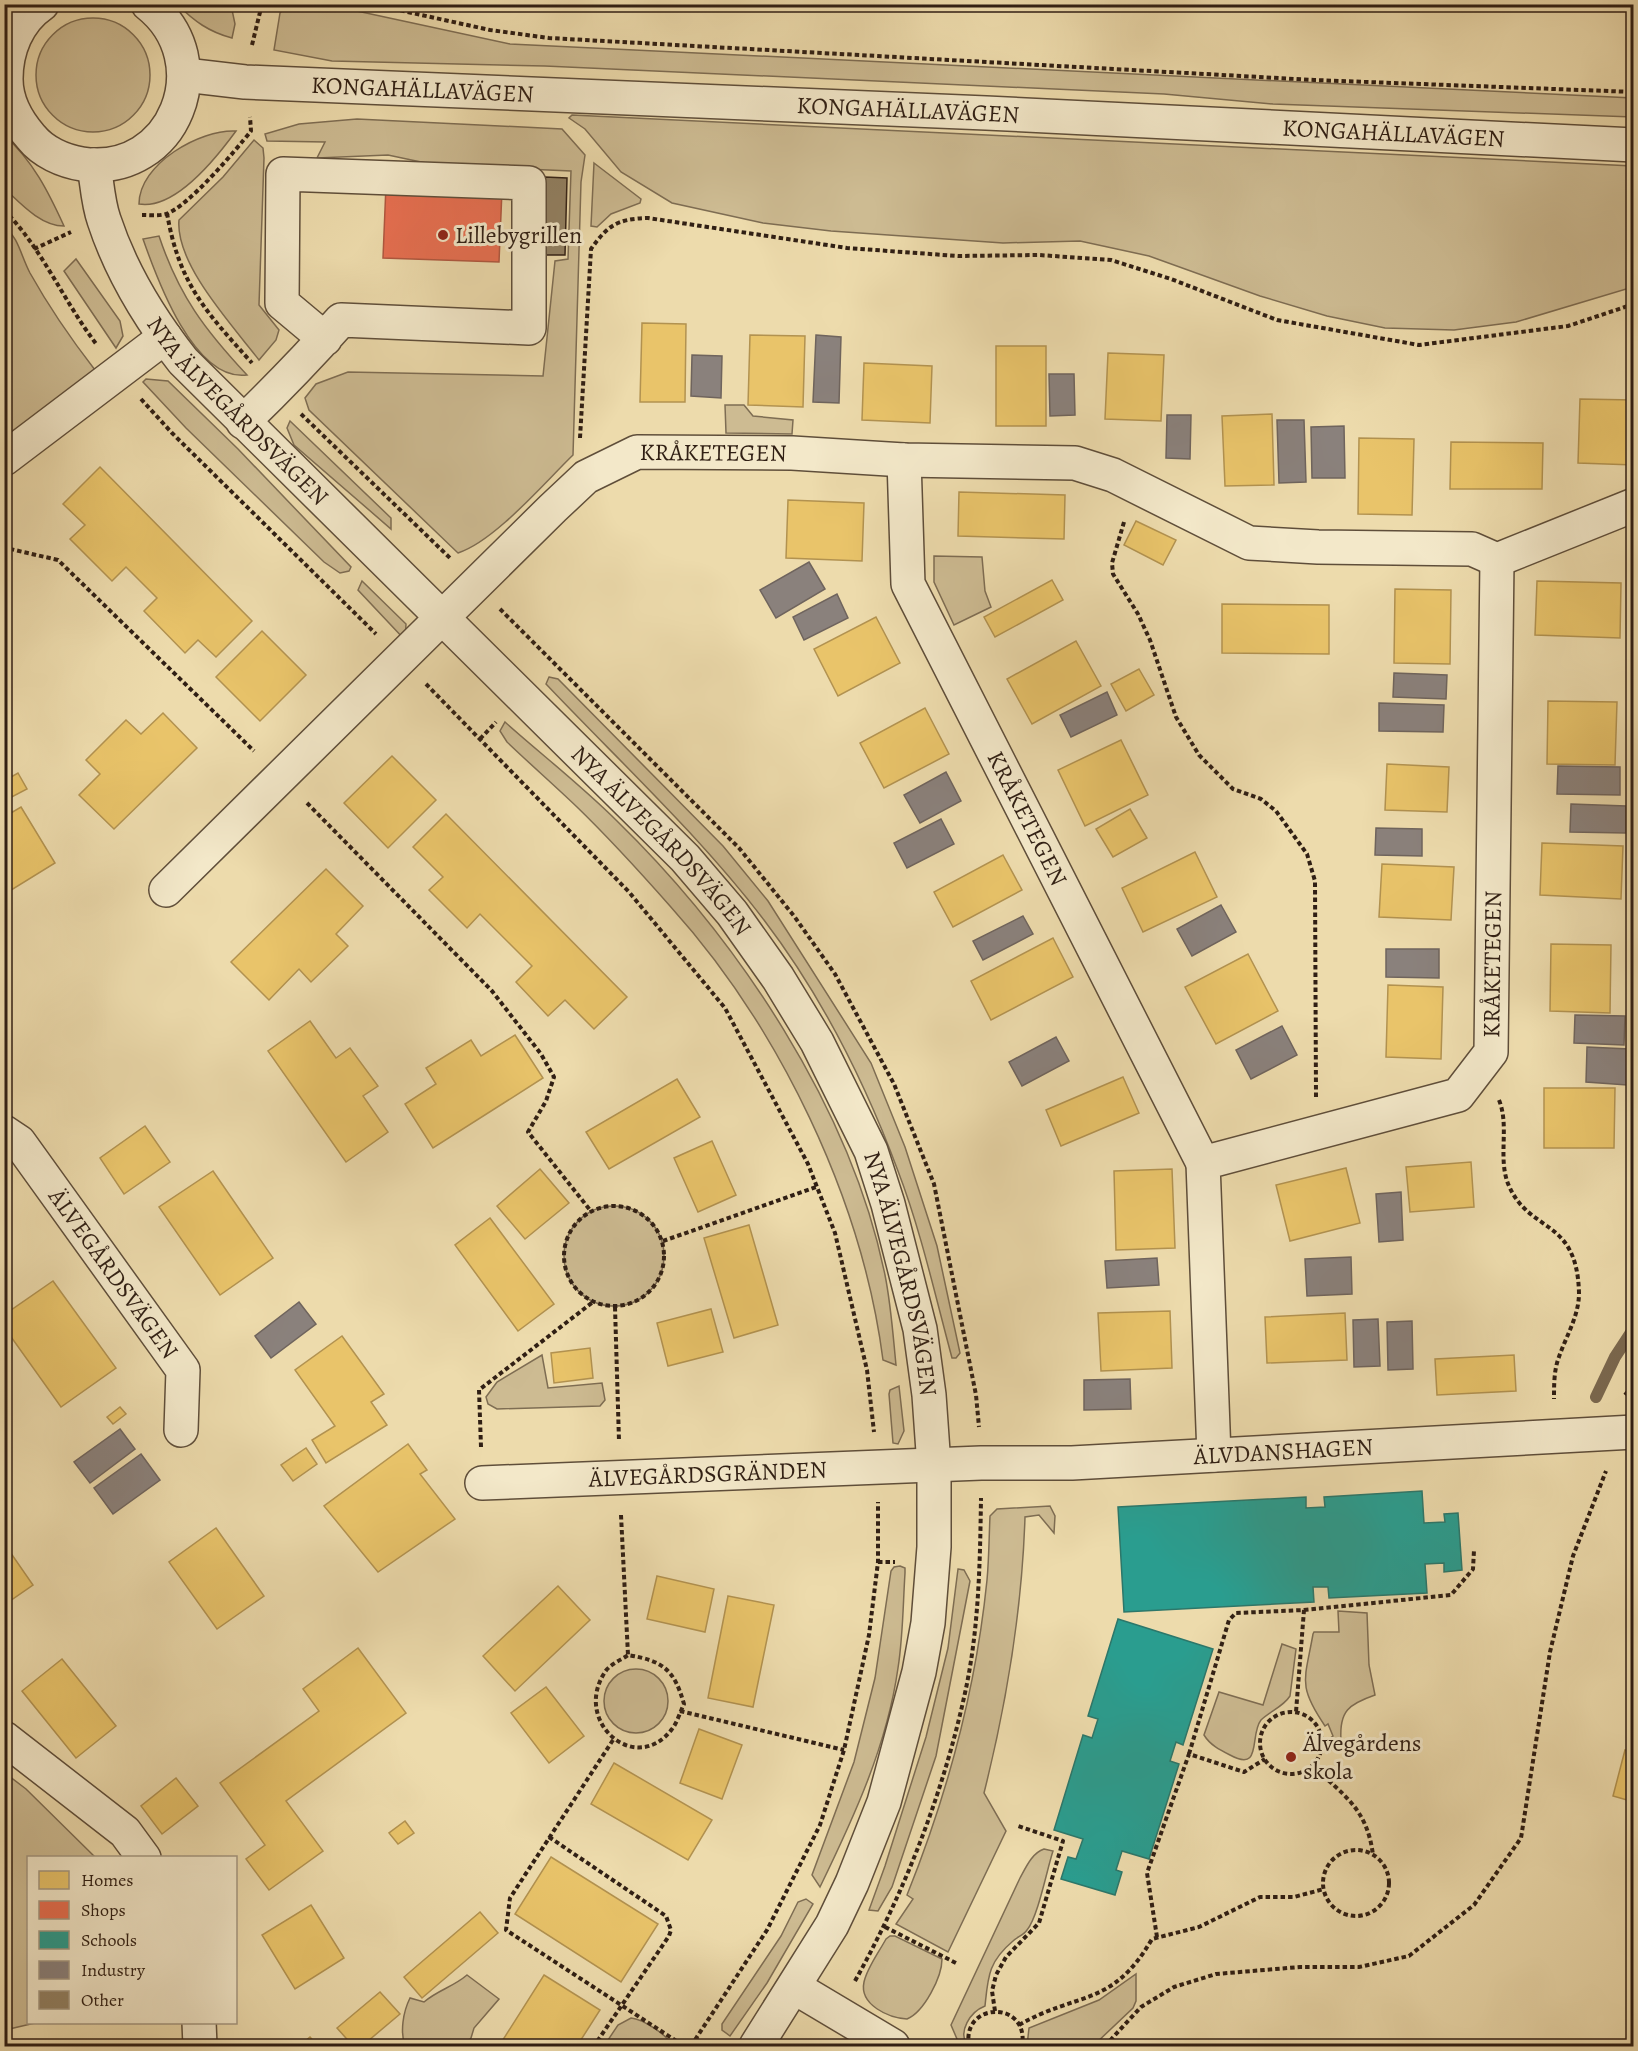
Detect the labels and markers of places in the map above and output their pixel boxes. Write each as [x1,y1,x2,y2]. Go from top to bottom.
place label: Lillebygrillen [455,219,582,251]
marker: Lillebygrillen [436,228,450,242]
place label: Älvegårdens skola [1302,1727,1422,1787]
marker: Älvegårdens skola [1284,1750,1298,1764]

